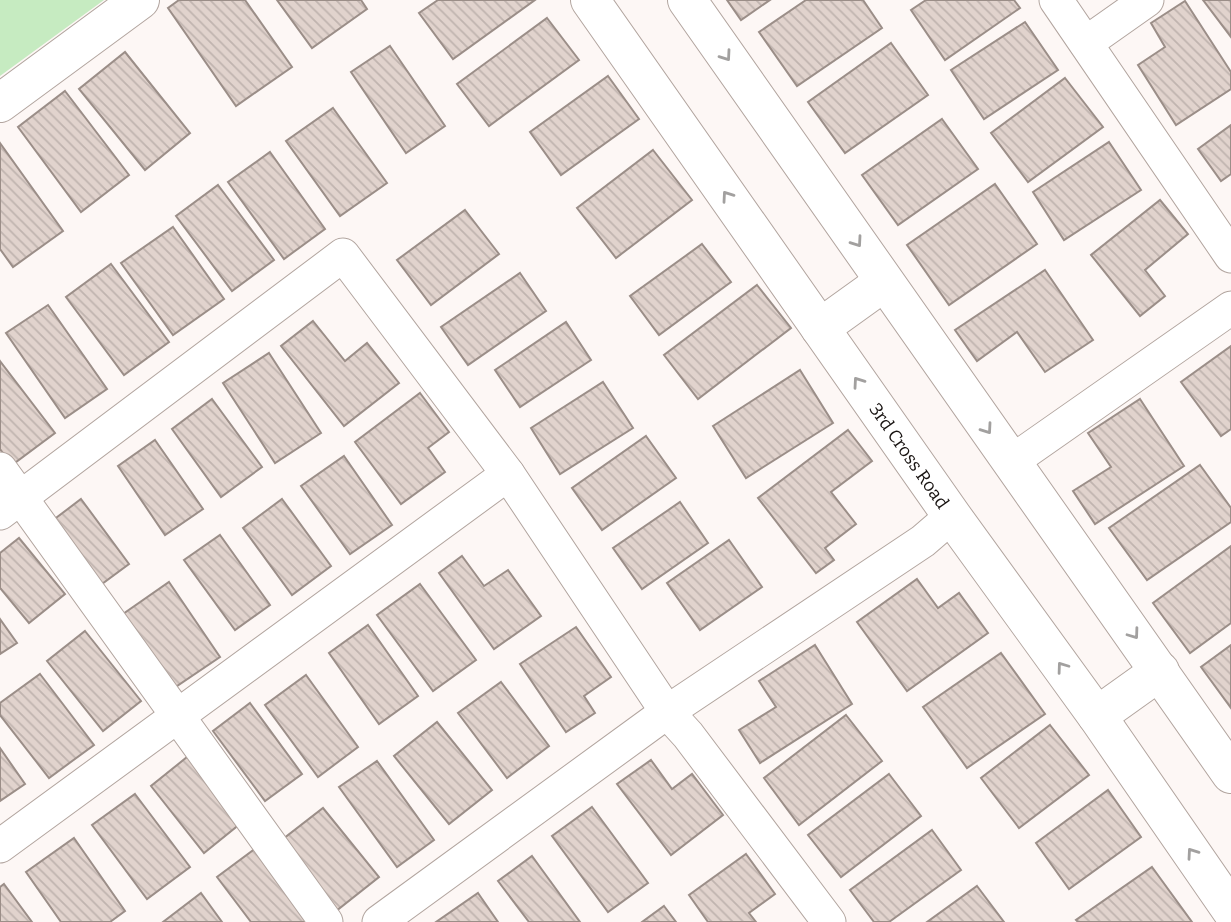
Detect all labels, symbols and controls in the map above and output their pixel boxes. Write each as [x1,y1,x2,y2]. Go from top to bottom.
one-way arrow [718,48,730,61]
one-way arrow [723,191,735,204]
one-way arrow [849,234,861,247]
one-way arrow [854,377,866,390]
street label: 3rd Cross Road [864,399,954,513]
one-way arrow [979,421,991,434]
one-way arrow [1125,626,1138,639]
one-way arrow [1057,662,1070,675]
one-way arrow [1188,848,1200,861]

